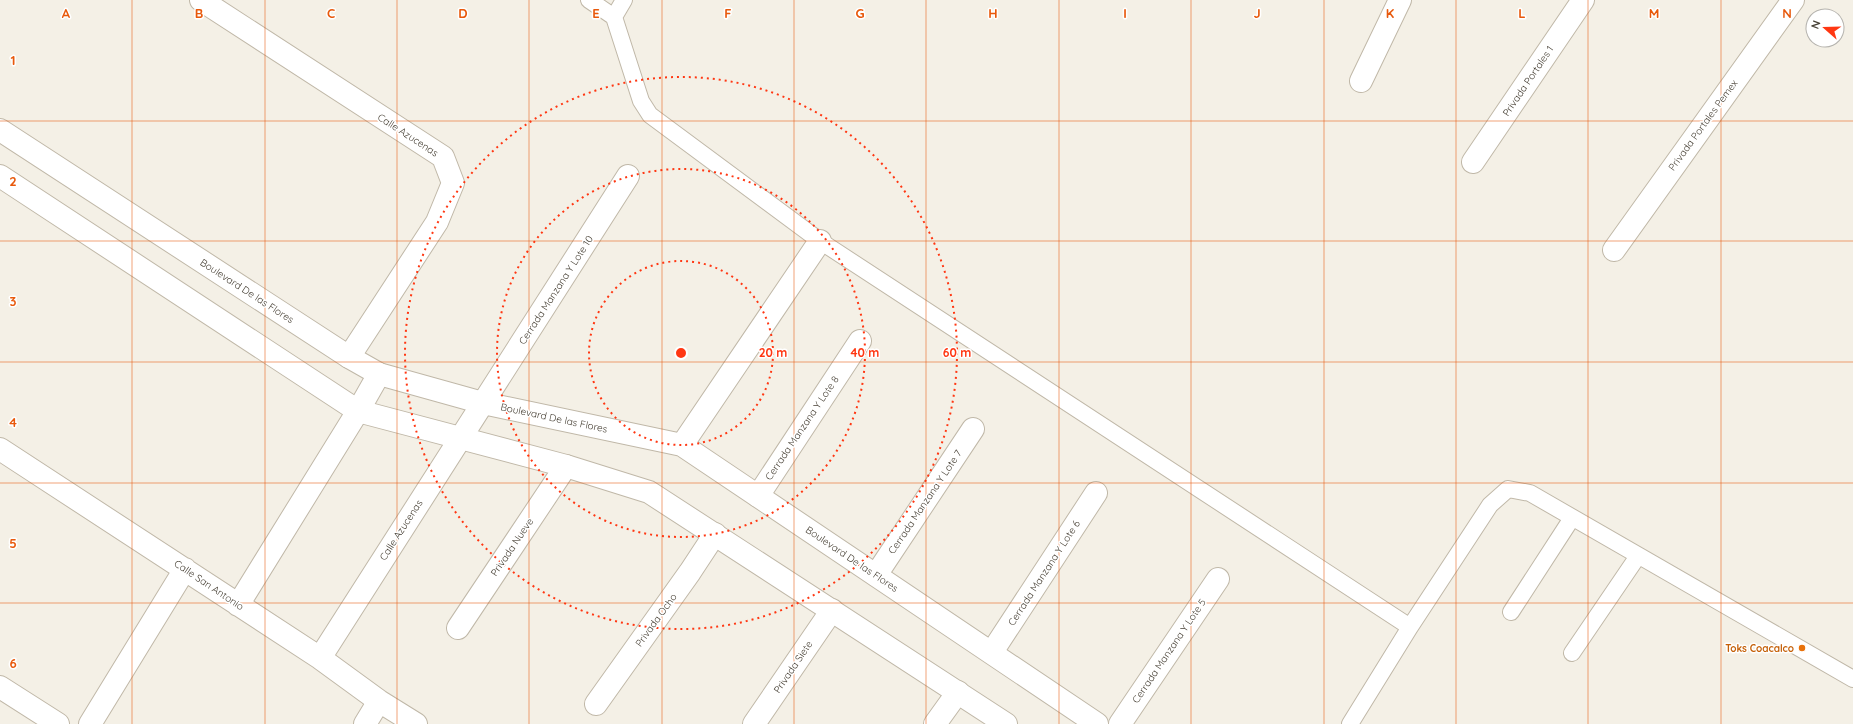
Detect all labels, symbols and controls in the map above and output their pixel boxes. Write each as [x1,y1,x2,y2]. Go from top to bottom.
text: A [62,5,71,21]
text: B [195,5,203,21]
text: C [327,5,335,21]
text: D [458,5,468,21]
text: E [592,5,600,21]
text: F [724,5,732,21]
text: G [855,5,865,21]
text: H [988,5,998,21]
text: I [1123,5,1127,21]
text: J [1253,5,1261,21]
text: K [1386,5,1395,21]
text: L [1518,5,1526,21]
text: M [1649,5,1659,21]
text: N [1782,5,1792,21]
north arrow [1805,8,1845,48]
text: N [1808,18,1824,31]
street label: Privada Portales 1 [1500,43,1556,119]
text: 1 [10,52,16,68]
street label: Privada Portales Pemex [1666,77,1741,173]
street label: Calle Azucenas [375,111,441,160]
text: 2 [9,173,17,189]
street label: Cerrada Manzana Y Lote 10 [516,233,596,347]
street label: Boulevard De las Flores [198,256,297,326]
text: 3 [10,293,17,309]
text: 20 m [759,345,787,360]
text: 40 m [851,345,879,360]
text: 60 m [943,345,971,360]
centre of rings [674,346,688,360]
street label: Cerrada Manzana Y Lote 8 [762,373,842,483]
street label: Boulevard De las Flores [499,400,609,436]
text: 4 [9,414,17,430]
street label: Cerrada Manzana Y Lote 7 [885,447,965,557]
street label: Calle Azucenas [377,497,426,563]
street label: Privada Nueve [488,515,536,579]
street label: Cerrada Manzana Y Lote 6 [1005,517,1083,628]
street label: Boulevard De las Flores [803,523,901,595]
text: 5 [9,535,17,551]
street label: Calle San Antonio [172,557,246,613]
street label: Privada Ocho [632,591,680,649]
street label: Cerrada Manzana Y Lote 5 [1129,596,1209,706]
street label: Privada Siete [771,638,816,696]
place label: Toks Coacalco [1725,642,1794,655]
marker: Toks Coacalco [1797,643,1807,653]
text: 6 [9,655,17,671]

